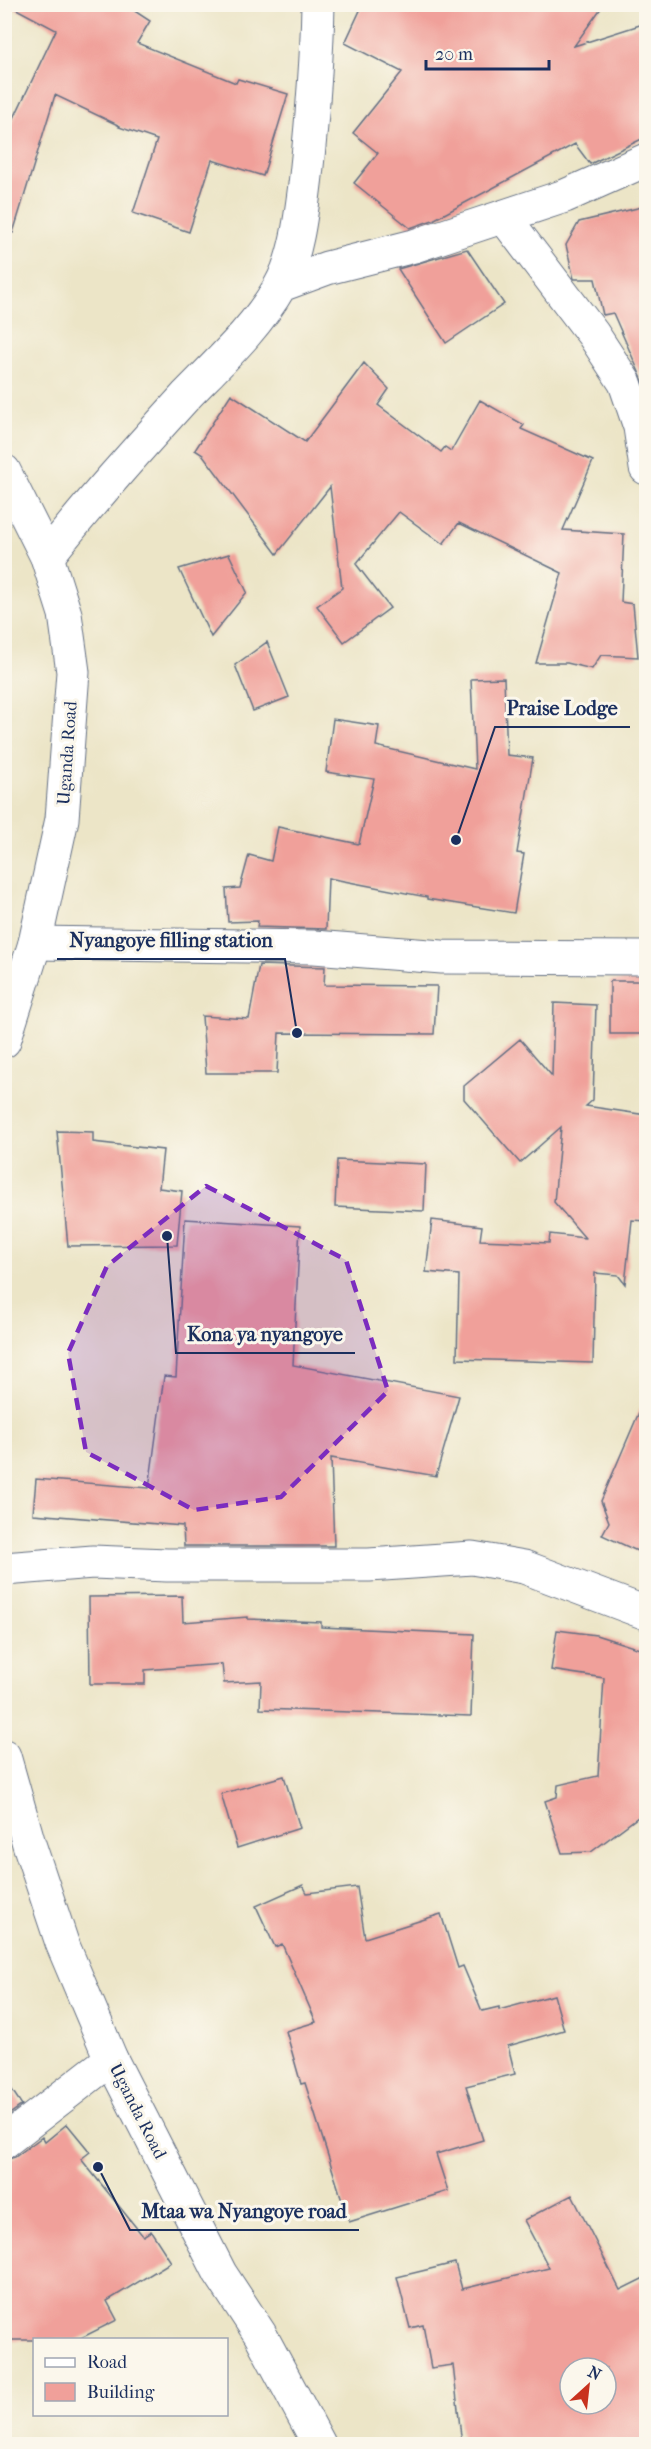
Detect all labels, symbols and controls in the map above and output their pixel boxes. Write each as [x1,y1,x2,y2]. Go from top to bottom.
scale bar [426,33,549,71]
text: 20 m [435,44,473,65]
callout: Praise Lodge [495,689,630,727]
text: Praise Lodge [506,697,618,720]
street label: Uganda Road [53,700,82,806]
callout: Nyangoye filling station [57,921,285,959]
text: Nyangoye filling station [69,929,273,952]
callout: Kona ya nyangoye [176,1315,355,1353]
text: Kona ya nyangoye [187,1323,343,1346]
street label: Uganda Road [105,2060,171,2163]
callout: Mtaa wa Nyangoye road [130,2192,359,2230]
text: Mtaa wa Nyangoye road [140,2200,348,2223]
legend [33,2338,228,2416]
text: Road [87,2352,127,2373]
north arrow [558,2356,618,2416]
text: N [585,2362,605,2385]
text: Building [87,2382,155,2403]

